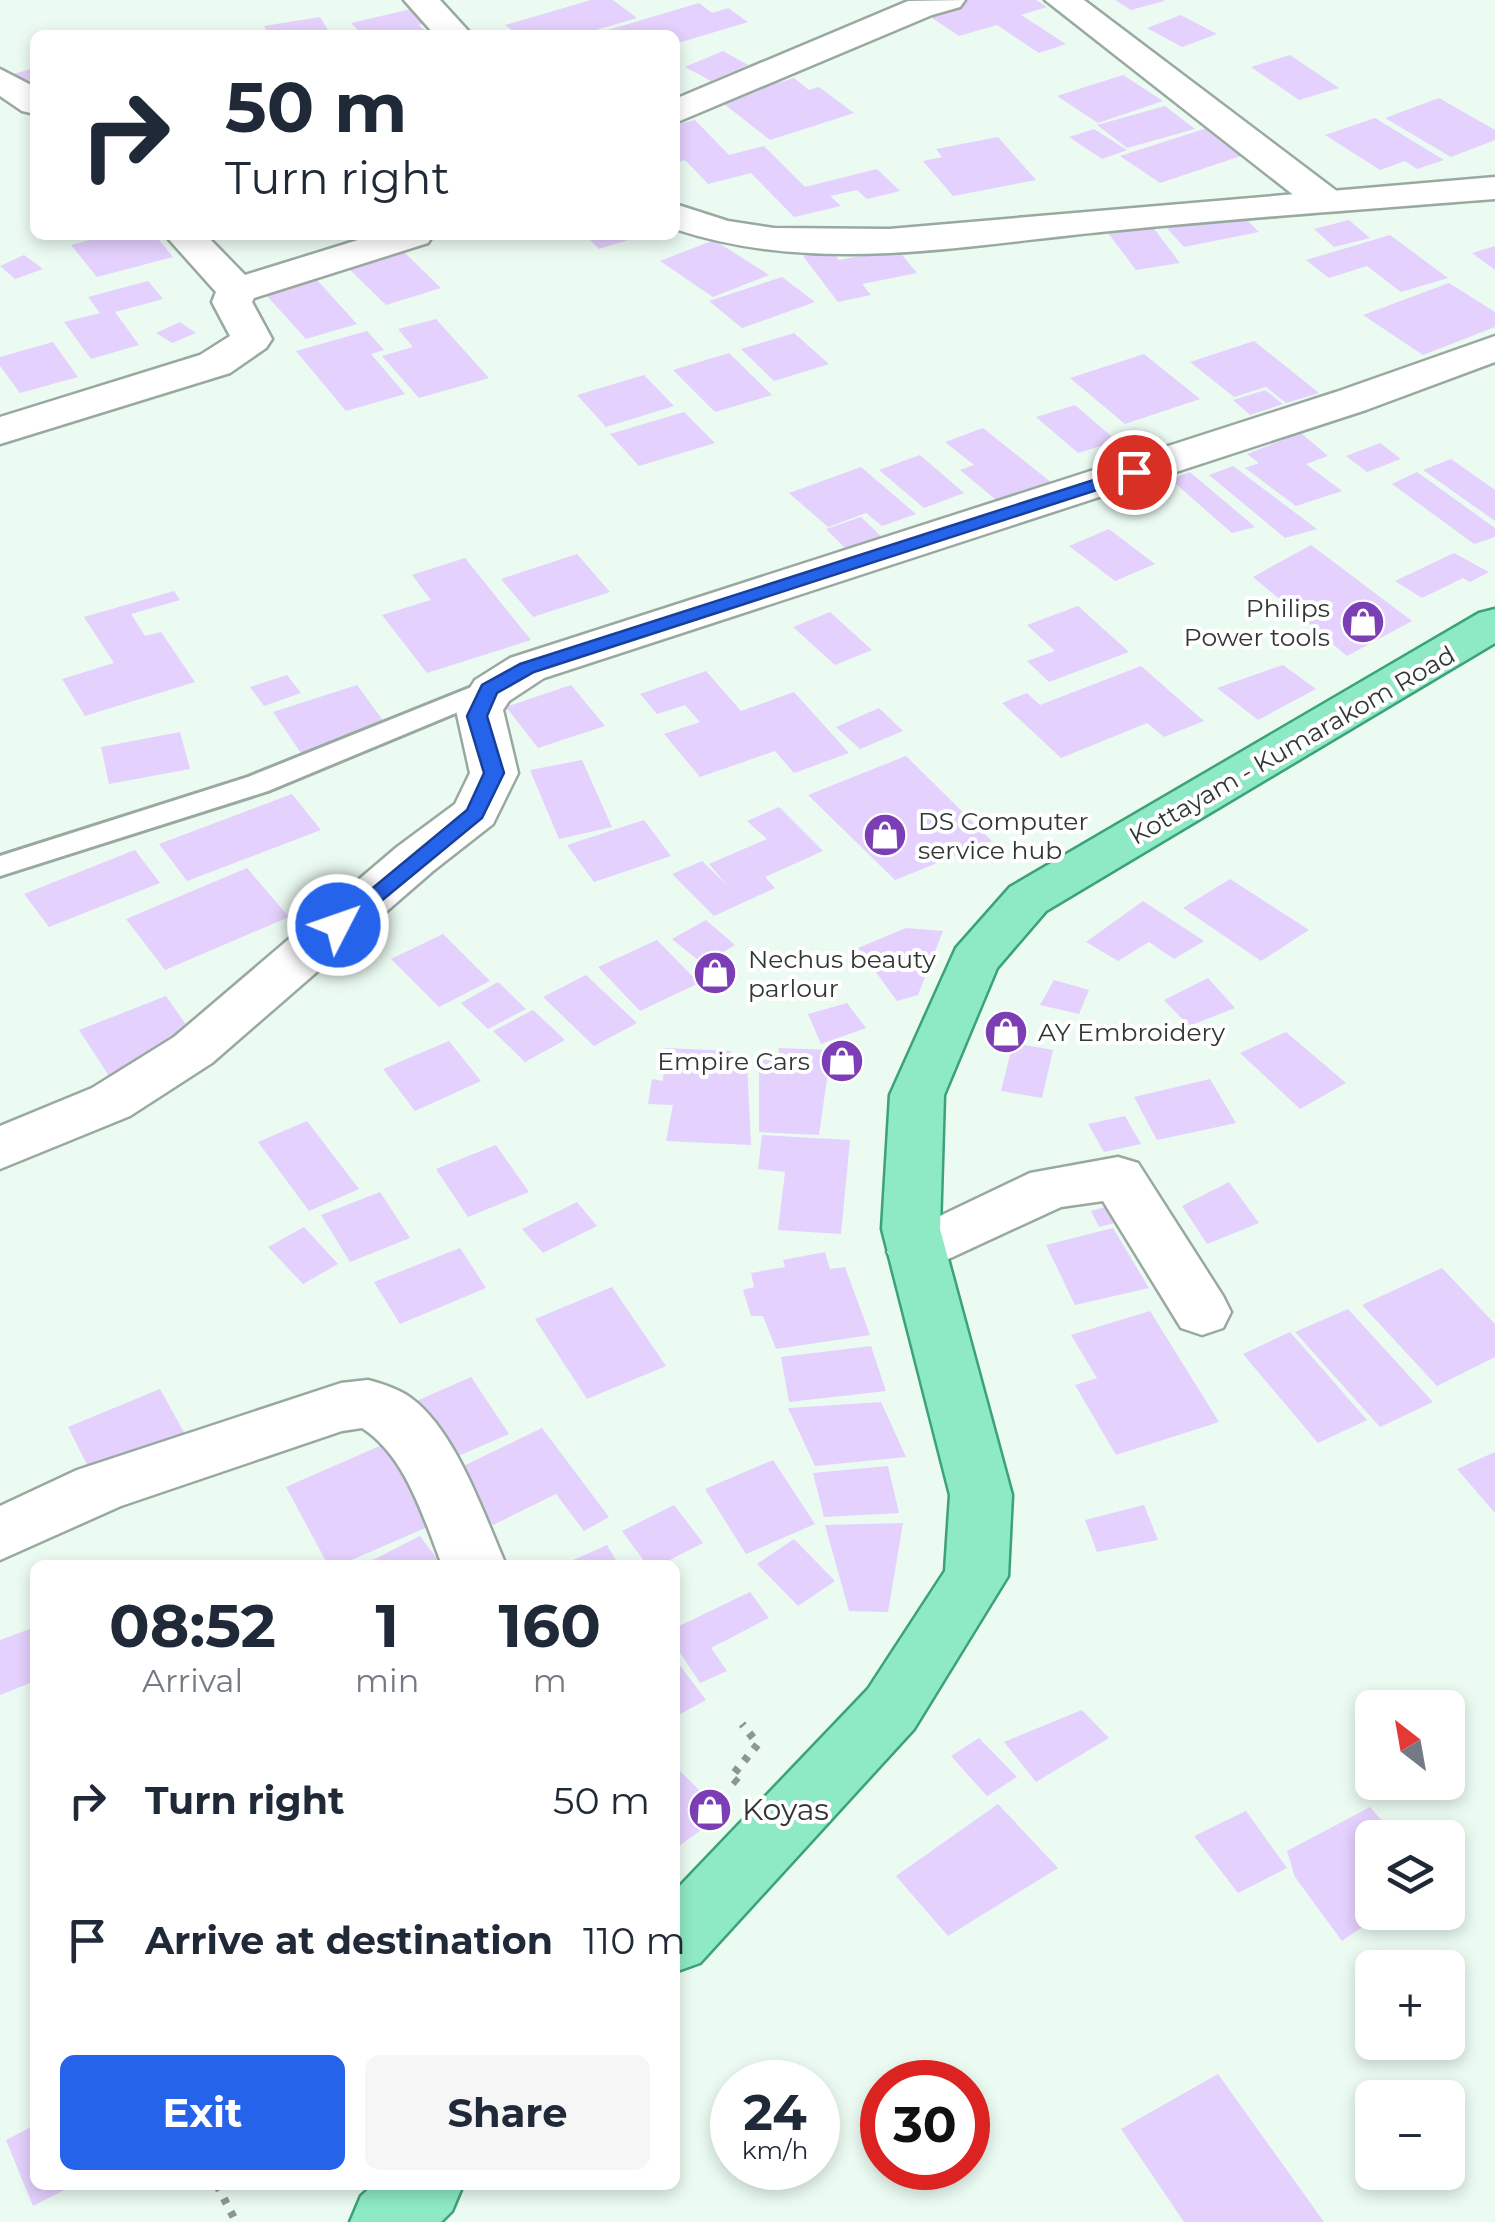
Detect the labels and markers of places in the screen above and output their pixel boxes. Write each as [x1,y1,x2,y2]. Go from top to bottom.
pin [1092,430,1177,515]
place label: Philips Power tools [1184,593,1330,652]
shop icon: Philips Power tools [1340,599,1386,645]
place label: DS Computer service hub [918,806,1089,865]
shop icon: DS Computer service hub [862,812,908,858]
place label: Nechus beauty parlour [748,944,936,1003]
shop icon: Nechus beauty parlour [692,950,738,996]
shop icon: AY Embroidery [983,1009,1029,1055]
place label: AY Embroidery [1038,1017,1225,1047]
shop icon: Empire Cars [819,1038,865,1084]
place label: Empire Cars [657,1046,810,1076]
shop icon: Koyas [687,1787,733,1833]
place label: Koyas [742,1791,829,1828]

